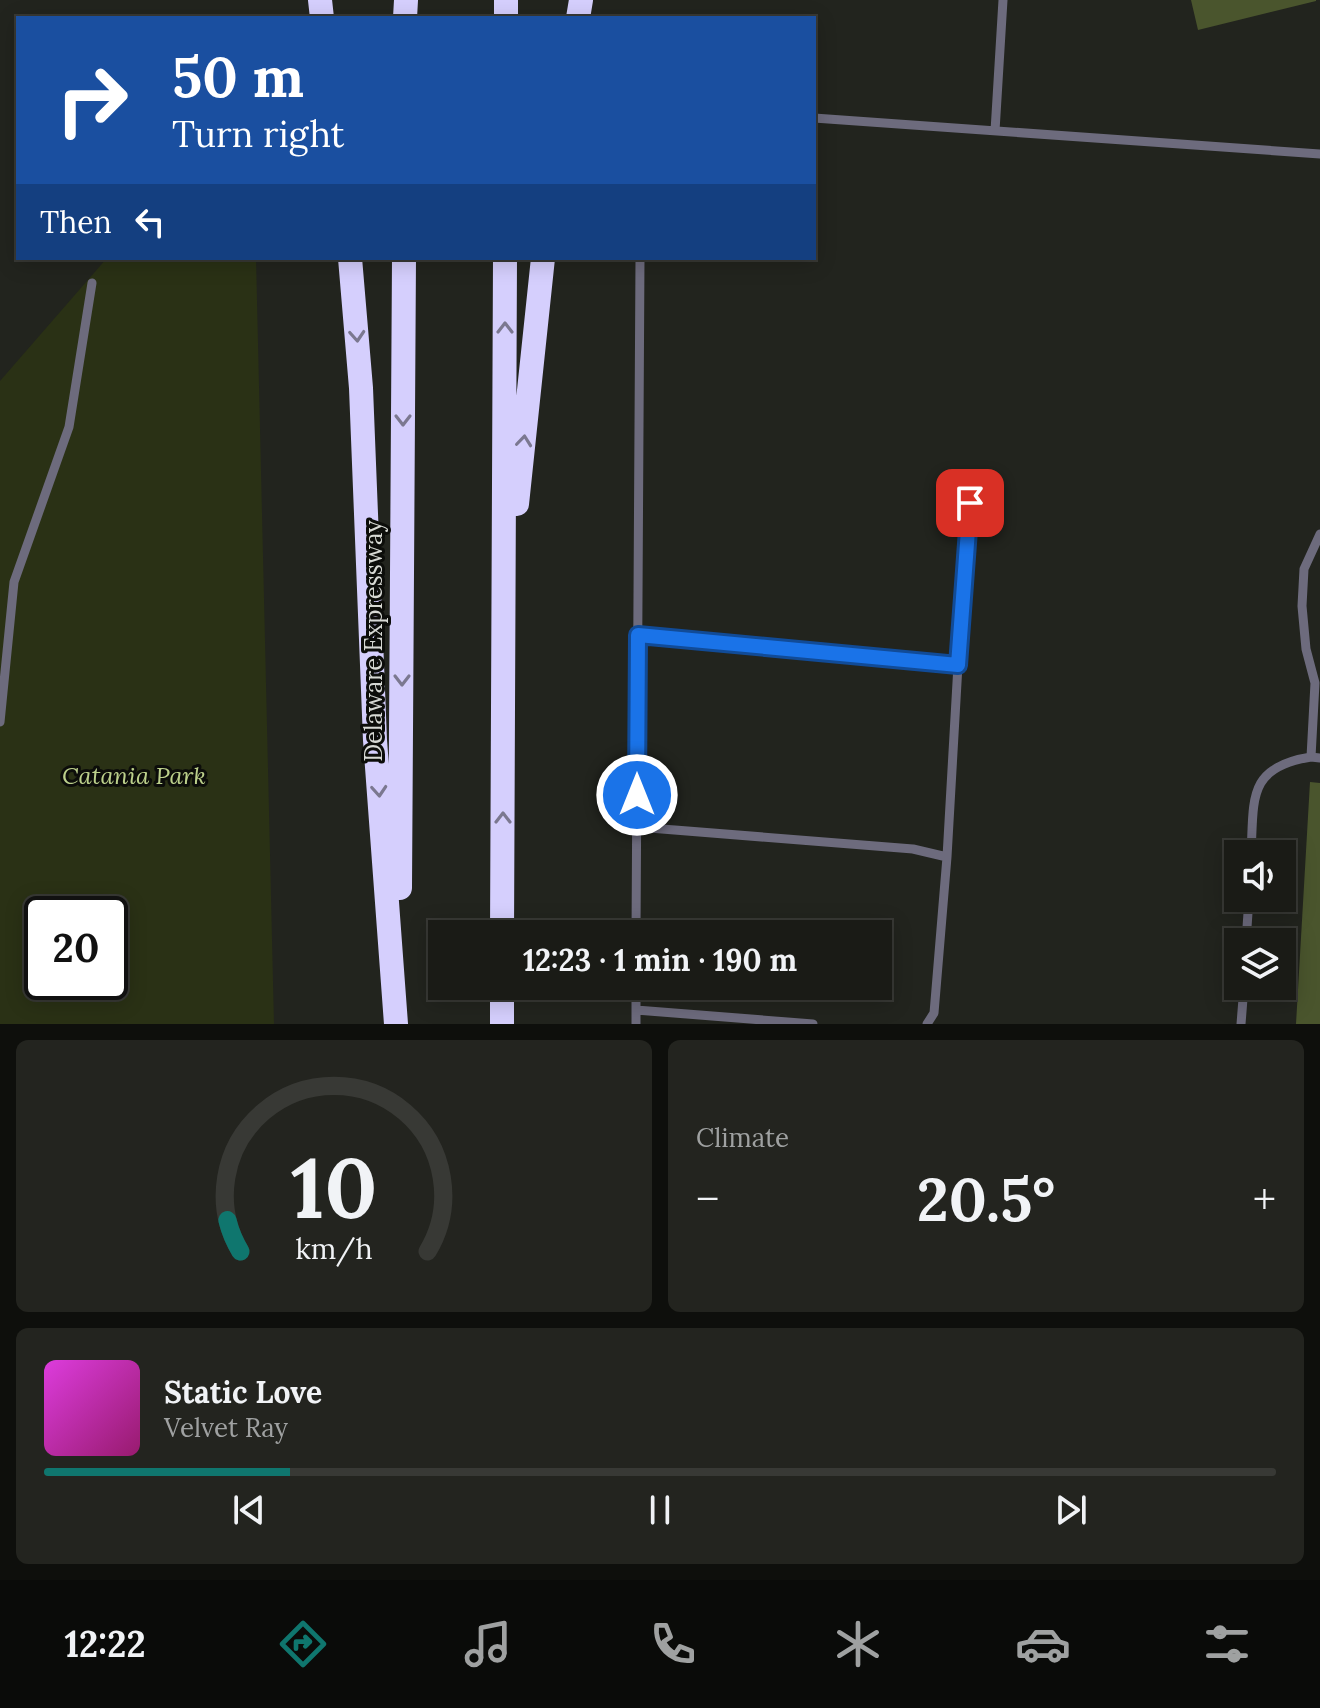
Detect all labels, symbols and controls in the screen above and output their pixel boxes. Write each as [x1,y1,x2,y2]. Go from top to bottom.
text: 50 m [172,41,304,112]
icon: right [40,48,144,152]
text: Turn right [172,111,345,157]
icon: left [128,200,172,244]
text: Then [40,203,112,241]
one-way arrow [496,321,513,334]
one-way arrow [348,330,365,343]
one-way arrow [394,414,412,427]
one-way arrow [516,434,533,447]
pin [936,469,1004,537]
icon: arrive [948,481,992,525]
street label: Delaware Expressway [358,520,389,762]
one-way arrow [393,674,411,687]
position arrow [595,753,679,837]
park label: Catania Park [62,760,206,791]
one-way arrow [370,785,387,798]
one-way arrow [494,811,511,824]
map controls [1224,840,1296,1000]
button: sound [1224,840,1296,912]
speed limit sign: 20 [24,896,128,1000]
button: layers [1224,928,1296,1000]
text: 12:23 · 1 min · 190 m [523,941,797,979]
text: Climate [696,1121,789,1154]
text: 10 [291,1134,377,1241]
text: 20.5° [917,1161,1055,1237]
text: − [696,1171,719,1227]
text: + [1253,1171,1276,1227]
text: km/h [295,1230,373,1267]
text: Static Love [164,1373,322,1411]
text: Velvet Ray [164,1411,288,1444]
icon: previous [227,1488,271,1532]
icon: pause [638,1488,682,1532]
icon: next [1049,1488,1093,1532]
icon: directions [275,1616,331,1672]
icon: music [460,1616,516,1672]
icon: phone [645,1616,701,1672]
icon: climate [830,1616,886,1672]
icon: car [1015,1616,1071,1672]
icon: filters [1199,1616,1255,1672]
text: 12:22 [64,1621,146,1667]

